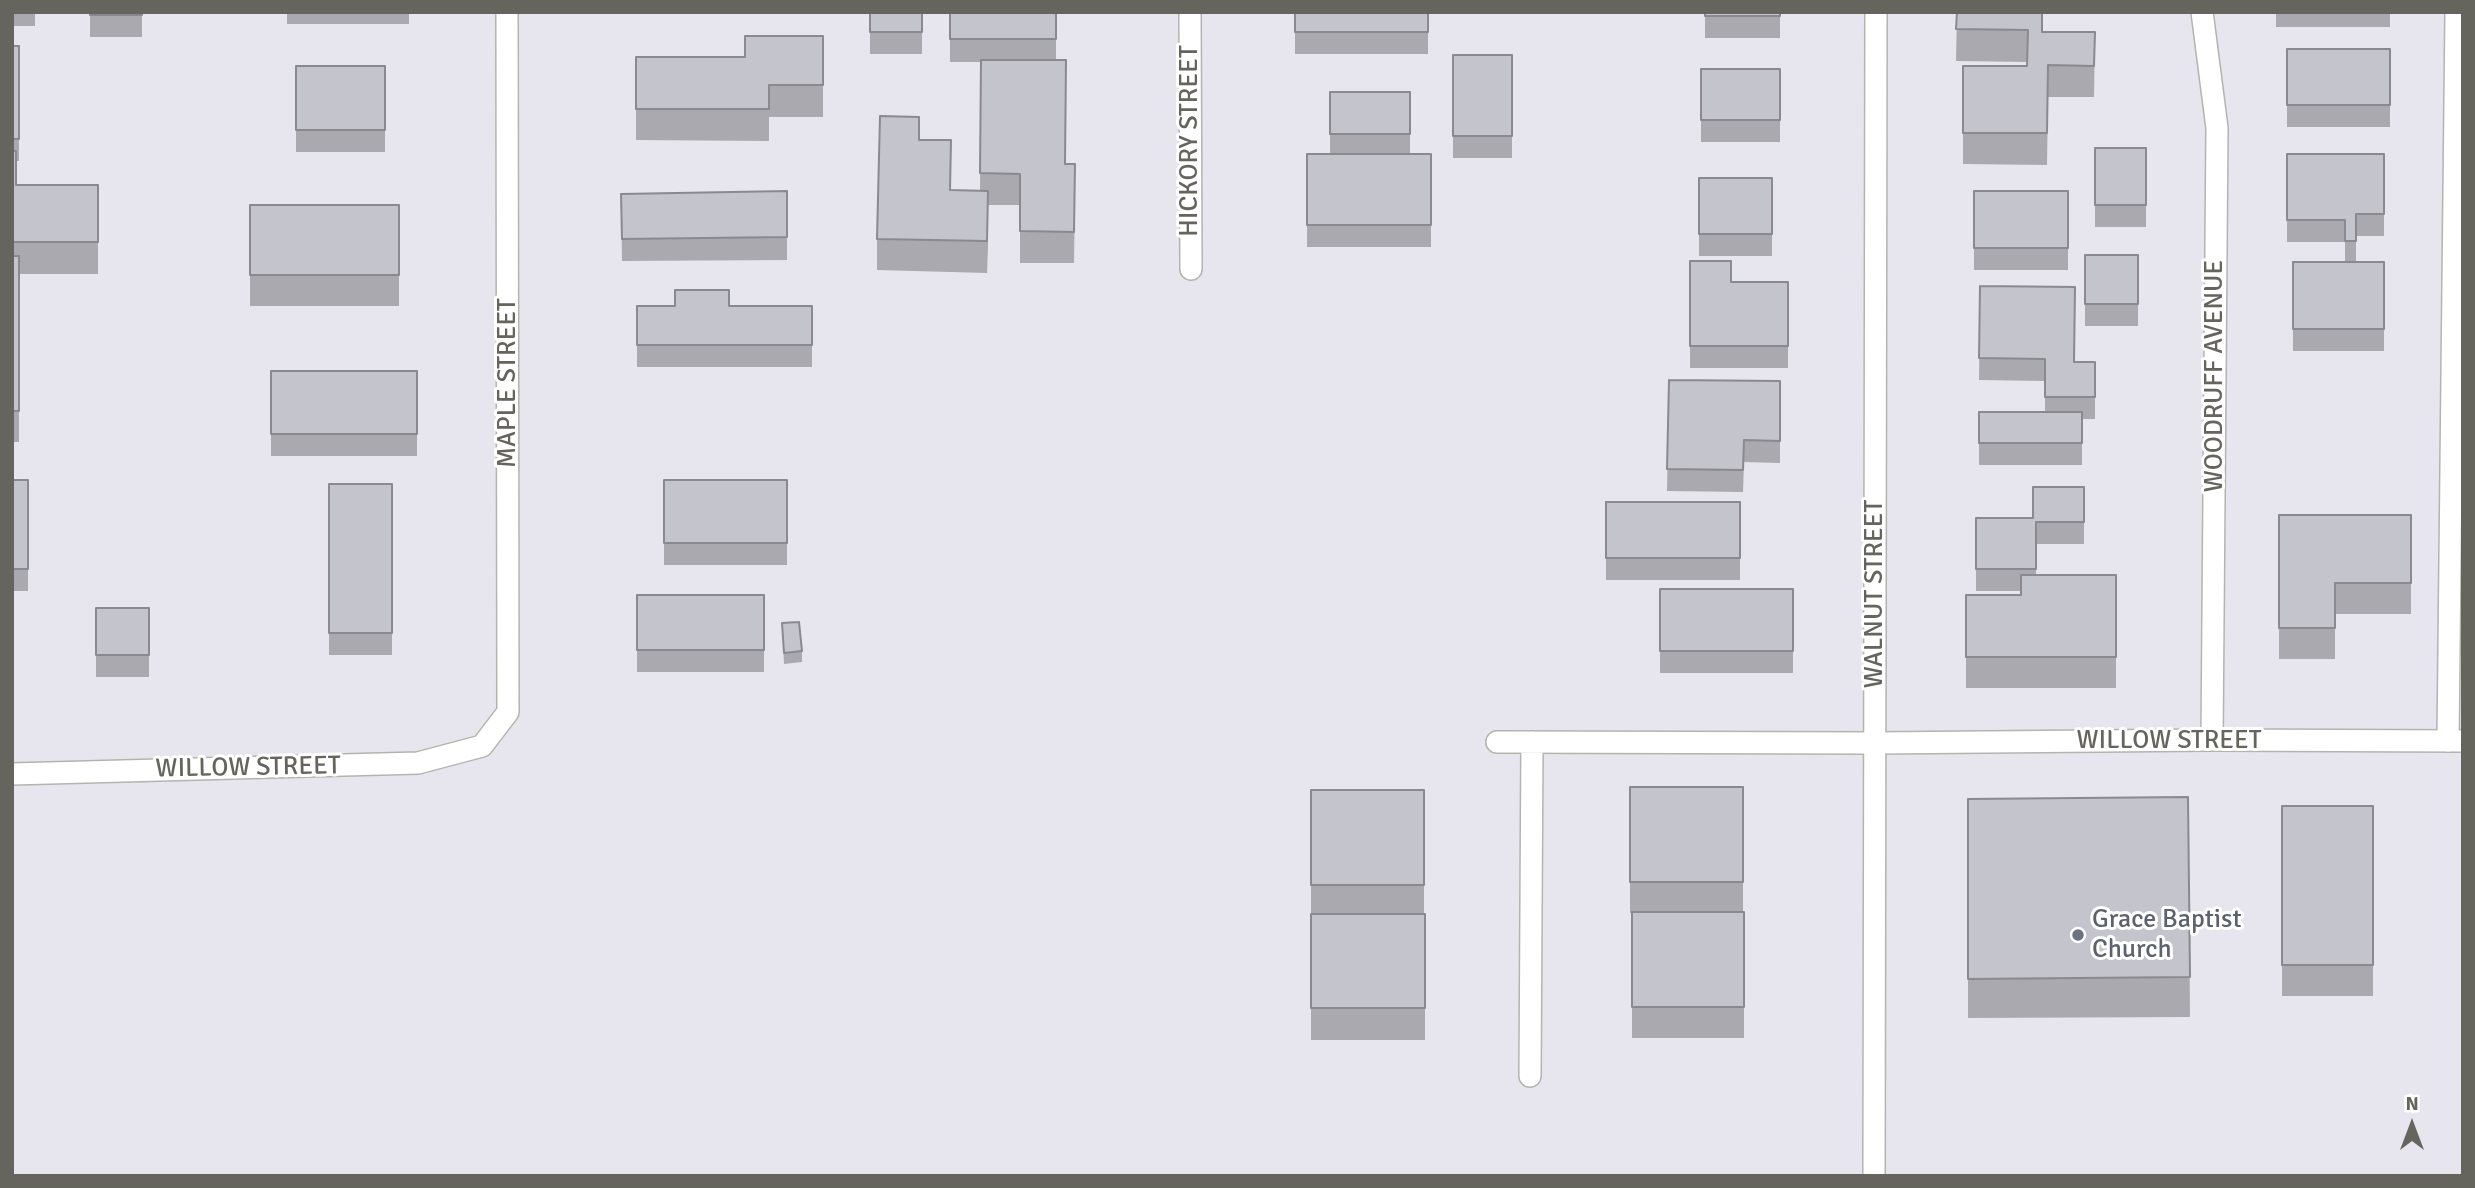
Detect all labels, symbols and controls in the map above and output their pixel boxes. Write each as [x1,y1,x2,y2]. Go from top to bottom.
street label: HICKORY STREET [1174,45,1206,237]
street label: WOODRUFF AVENUE [2199,260,2231,492]
street label: MAPLE STREET [492,298,524,468]
street label: WALNUT STREET [1859,500,1891,688]
street label: WILLOW STREET [2076,725,2262,757]
street label: WILLOW STREET [155,751,341,785]
place label: Grace Baptist Church [2092,904,2242,965]
marker: Grace Baptist Church [2070,927,2086,943]
north arrow [2377,1090,2447,1160]
text: N [2405,1092,2419,1116]

